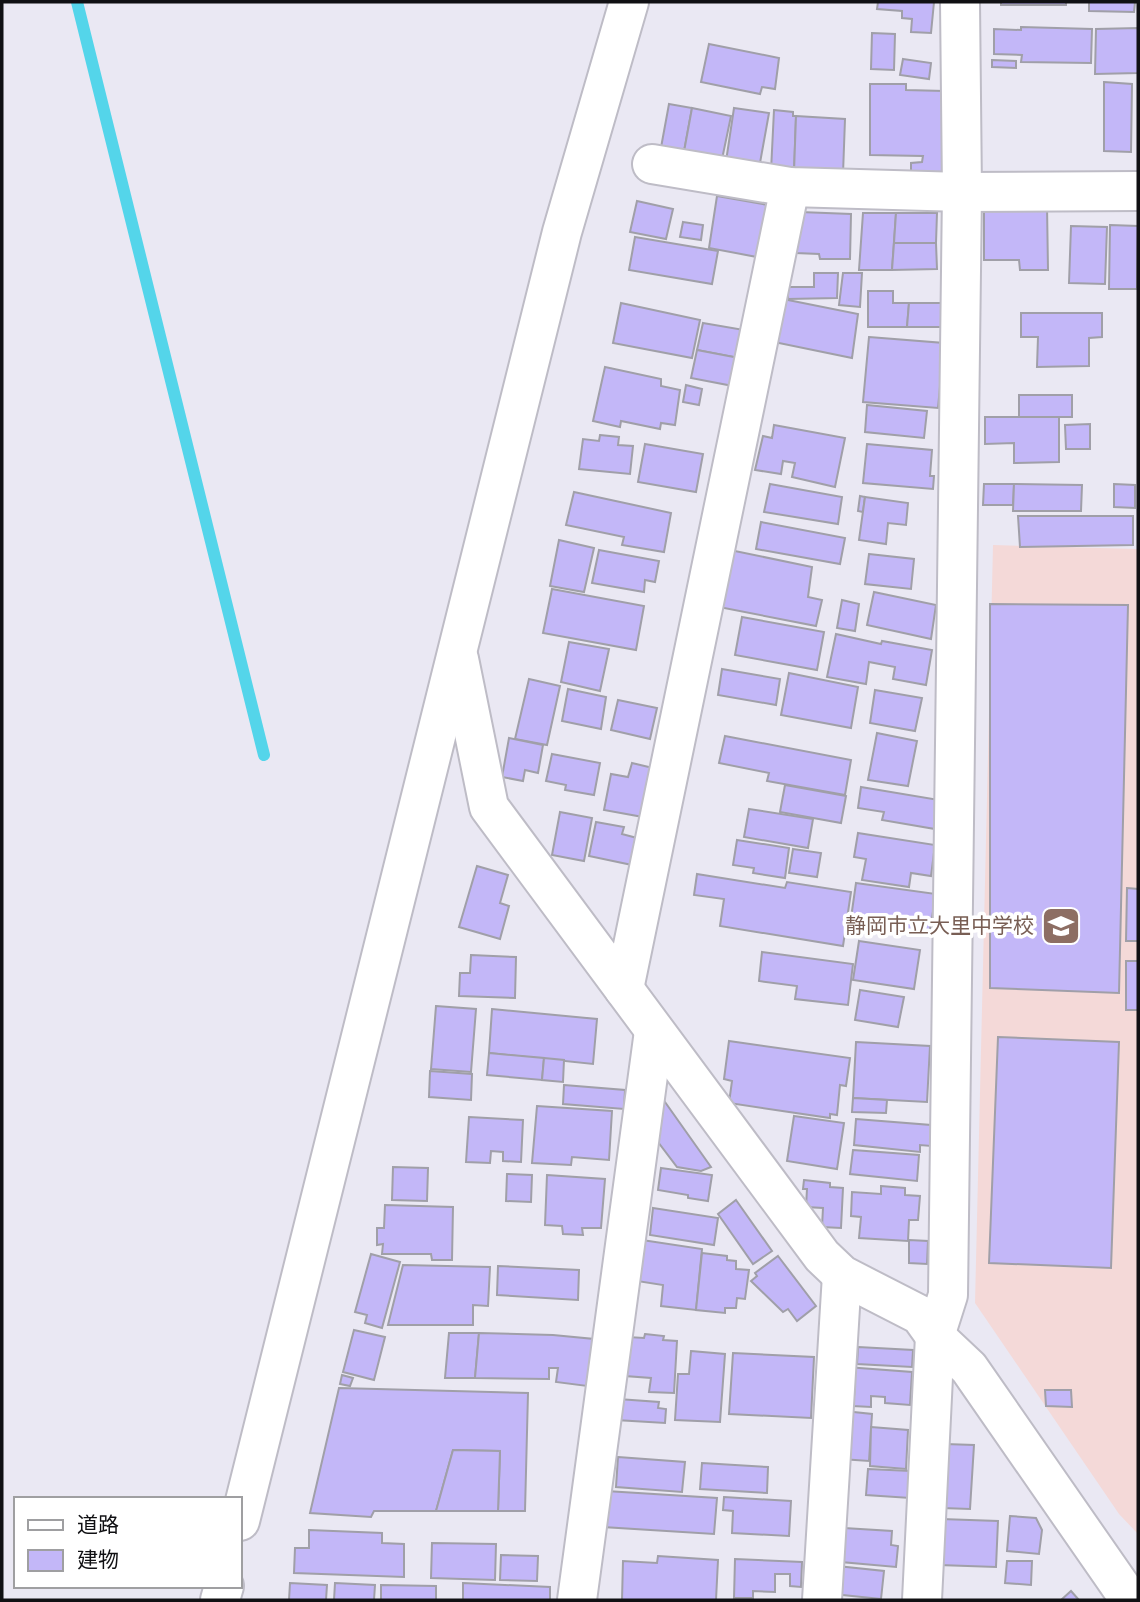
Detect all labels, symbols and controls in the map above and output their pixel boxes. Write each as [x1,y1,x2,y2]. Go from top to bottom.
school or university icon: 静岡市立大里中学校 [1040,905,1082,947]
place label: 静岡市立大里中学校 [845,912,1034,937]
legend [14,1497,242,1588]
text: 道路 [77,1511,119,1536]
text: 建物 [77,1546,119,1571]

